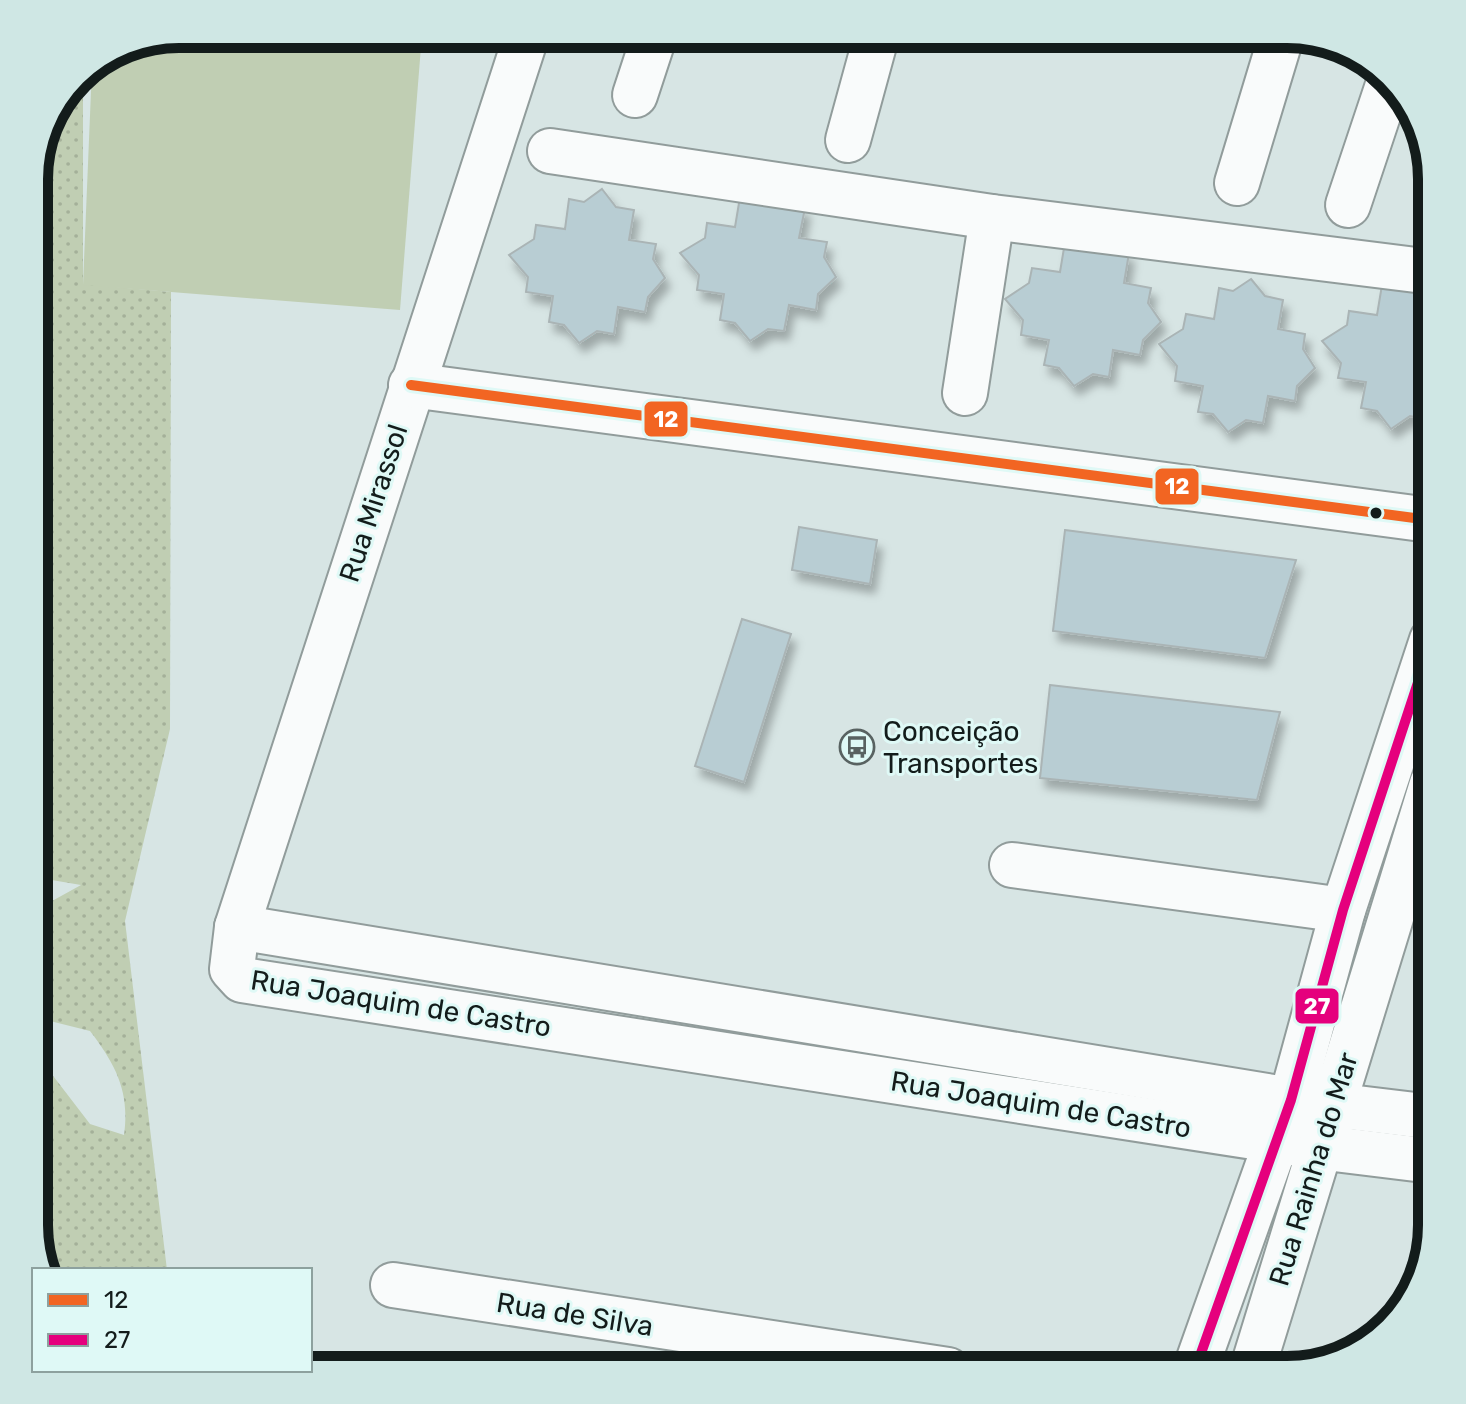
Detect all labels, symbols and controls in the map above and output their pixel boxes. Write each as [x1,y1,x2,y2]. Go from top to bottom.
line badge: 12 [643,400,689,438]
text: 12 [653,406,679,433]
street label: Rua Mirassol [332,420,414,586]
line badge: 12 [1154,467,1200,506]
text: 12 [1164,473,1190,500]
unlabelled marker [1368,505,1384,521]
place label: Conceição Transportes [883,715,1038,780]
bus stop icon: Conceição Transportes [838,728,876,766]
street label: Rua Joaquim de Castro [248,963,554,1044]
line badge: 27 [1294,987,1340,1025]
text: 27 [1304,993,1331,1020]
street label: Rua Rainha do Mar [1262,1048,1365,1290]
street label: Rua Joaquim de Castro [888,1064,1194,1145]
legend [32,1268,312,1372]
text: 12 [104,1286,128,1314]
street label: Rua de Silva [494,1286,656,1343]
text: 27 [104,1326,130,1354]

